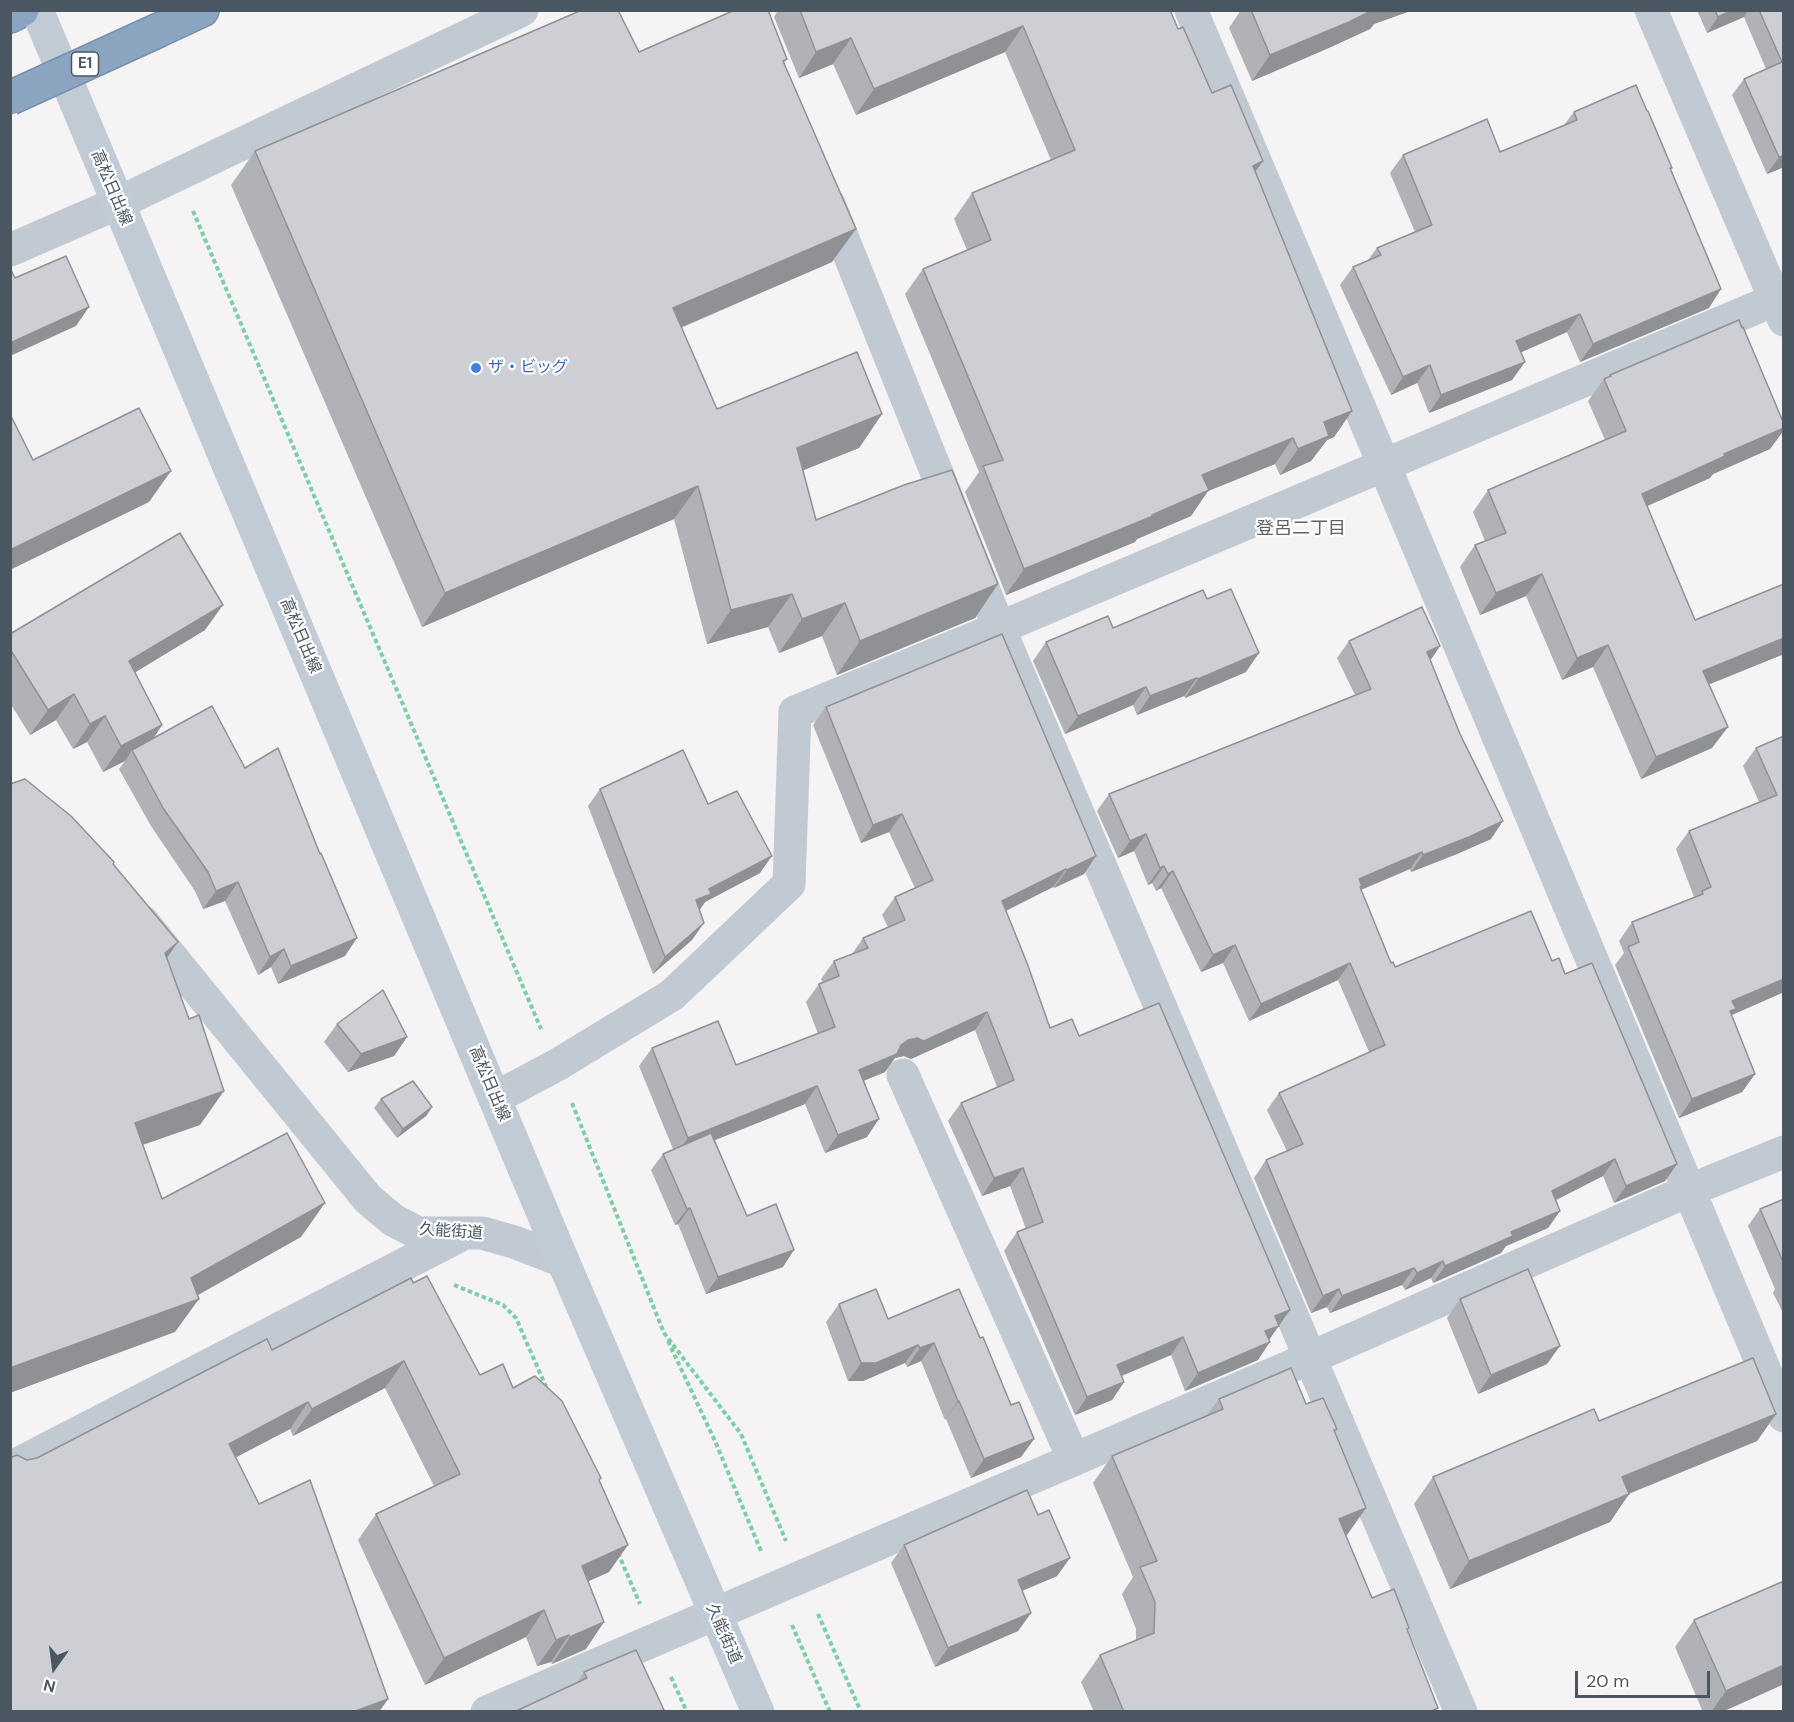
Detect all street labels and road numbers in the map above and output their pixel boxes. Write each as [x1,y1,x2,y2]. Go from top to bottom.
road number: E1 [72,52,98,76]
street label: 高松日出線 [87,147,135,229]
street label: 高松日出線 [276,595,324,677]
street label: 高松日出線 [465,1043,513,1125]
street label: 久能街道 [418,1220,484,1244]
street label: 久能街道 [701,1601,745,1667]

